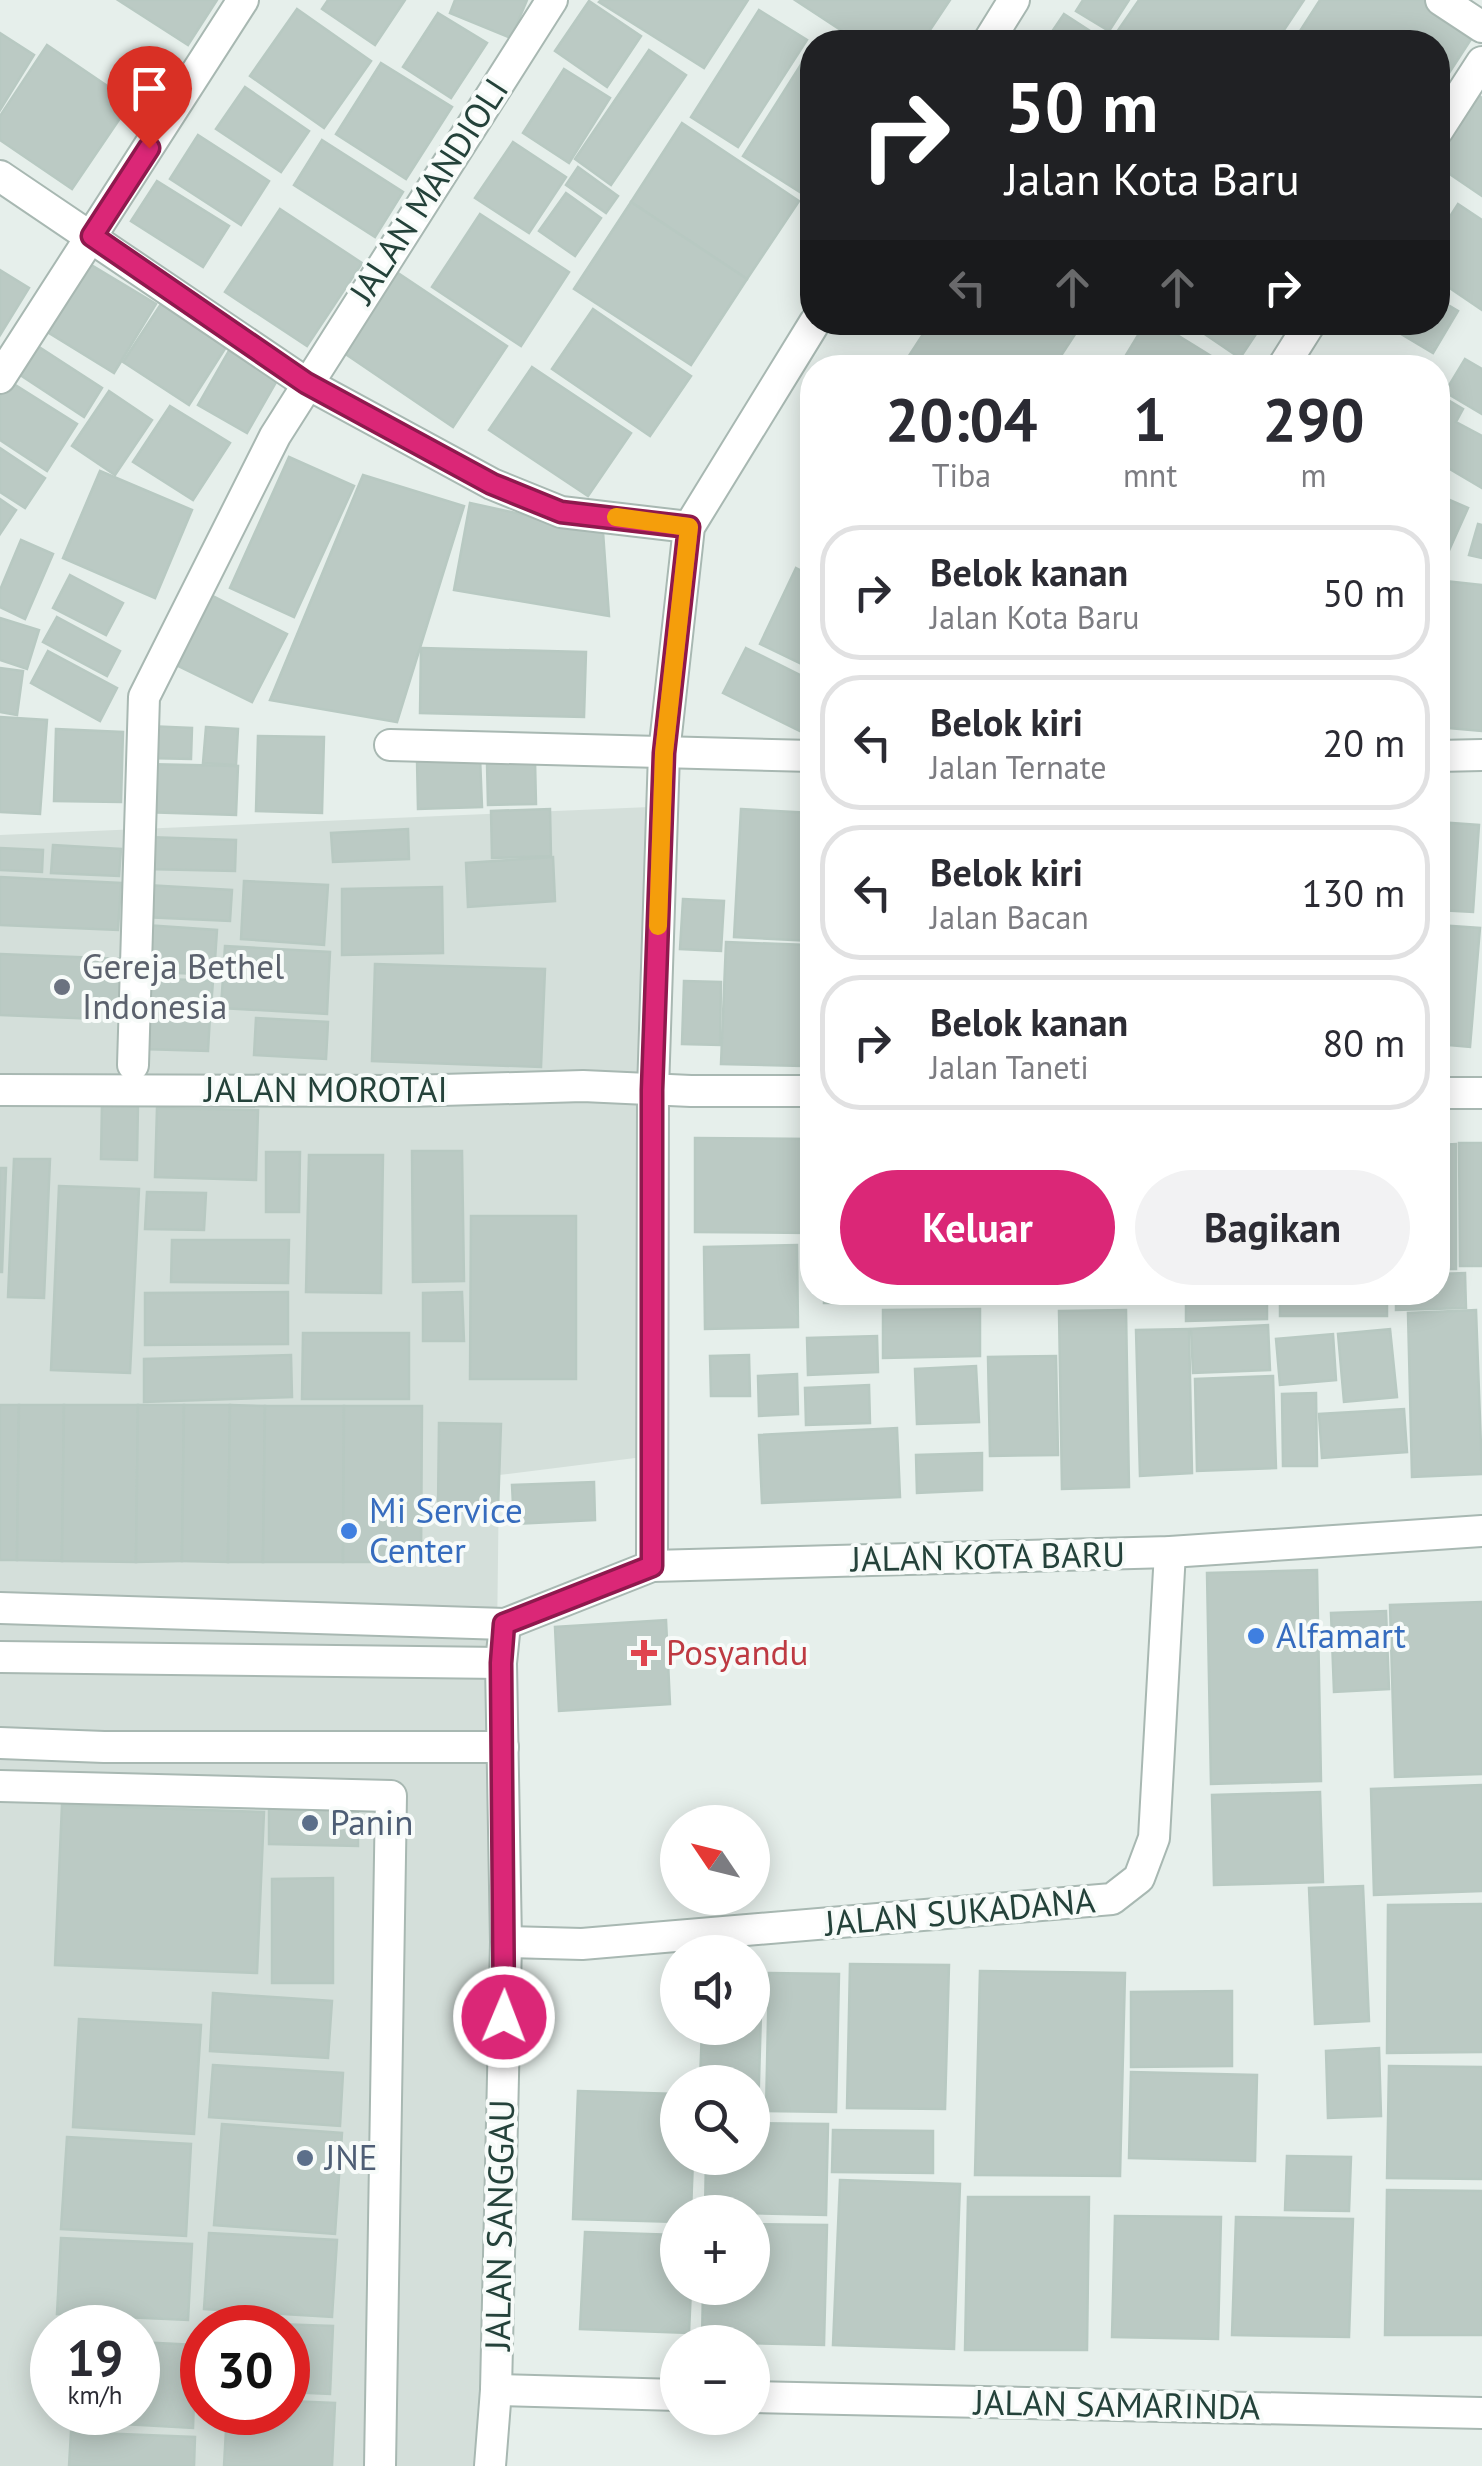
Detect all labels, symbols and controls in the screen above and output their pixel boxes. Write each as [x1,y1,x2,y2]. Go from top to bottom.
pin [107,46,192,149]
icon: arrive [122,61,177,116]
text: 50 m [1005,61,1158,151]
street label: JALAN MANDIOLI [337,69,518,313]
icon: right [840,70,970,200]
text: Jalan Kota Baru [1005,149,1300,207]
icon: left [940,260,995,315]
icon: ahead [1045,260,1100,315]
icon: ahead [1150,260,1205,315]
icon: right [1255,260,1310,315]
text: 20:04 [885,380,1038,458]
text: 1 [1133,380,1167,458]
text: 290 [1263,380,1365,458]
text: Tiba [932,454,991,496]
text: mnt [1123,454,1177,496]
text: m [1301,454,1327,496]
text: Belok kanan [930,547,1128,596]
icon: right [845,565,900,620]
text: 50 m [1323,568,1405,617]
text: Jalan Kota Baru [930,596,1140,638]
text: Belok kiri [930,697,1083,746]
icon: left [845,715,900,770]
text: 20 m [1323,718,1405,767]
text: Jalan Ternate [930,746,1106,788]
text: Belok kiri [930,847,1083,896]
icon: left [845,865,900,920]
text: 130 m [1302,868,1405,917]
text: Jalan Bacan [930,896,1089,938]
place label: Gereja Bethel Indonesia [82,943,284,1029]
marker: Gereja Bethel Indonesia [51,976,73,998]
text: Belok kanan [930,997,1128,1046]
icon: right [845,1015,900,1070]
text: 80 m [1323,1018,1405,1067]
text: Jalan Taneti [930,1046,1089,1088]
street label: JALAN MOROTAI [202,1066,448,1112]
button: Keluar [840,1170,1115,1285]
button: Bagikan [1135,1170,1410,1285]
place label: Mi Service Center [369,1487,523,1573]
marker: Mi Service Center [338,1520,360,1542]
street label: JALAN KOTA BARU [848,1531,1125,1581]
place label: Alfamart [1276,1612,1406,1658]
marker: Alfamart [1245,1625,1267,1647]
place label: Posyandu [666,1629,808,1675]
marker: Posyandu [631,1640,657,1666]
place label: Panin [330,1799,413,1845]
north arrow [660,1805,770,1915]
map controls [660,1805,770,2435]
marker: Panin [299,1812,321,1834]
street label: JALAN SUKADANA [821,1876,1097,1946]
button: sound [660,1935,770,2045]
position arrow [452,1965,556,2069]
button: search [660,2065,770,2175]
street label: JALAN SANGGAU [474,2099,524,2353]
place label: JNE [323,2134,378,2180]
marker: JNE [294,2147,316,2169]
button: + [660,2195,770,2305]
speed limit sign: 30 [180,2305,310,2435]
text: 19 [67,2325,123,2390]
button: − [660,2325,770,2435]
street label: JALAN SAMARINDA [971,2378,1261,2430]
text: km/h [68,2379,122,2411]

